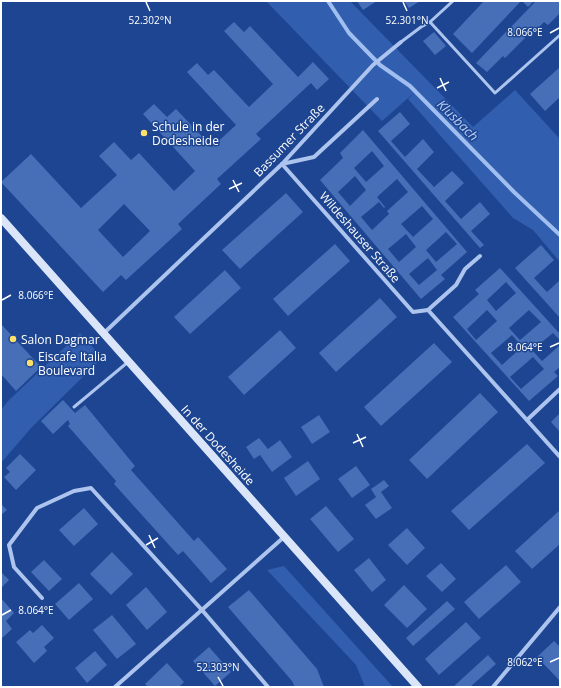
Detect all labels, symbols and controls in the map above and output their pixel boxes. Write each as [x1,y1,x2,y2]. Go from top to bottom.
text: 52.302°N [128,13,172,27]
text: 52.301°N [385,13,429,27]
text: 8.066°E [507,25,543,39]
water label: Klusbach [433,95,483,145]
street label: Bassumer Straße [250,99,329,180]
place label: Schule in der Dodesheide [152,118,225,149]
marker: Schule in der Dodesheide [139,128,149,138]
street label: Wildeshauser Straße [316,188,404,286]
text: 8.066°E [18,288,54,302]
place label: Salon Dagmar [21,331,100,348]
marker: Salon Dagmar [8,334,18,344]
text: 8.064°E [507,340,543,354]
place label: Eiscafe Italia Boulevard [38,348,107,379]
marker: Eiscafe Italia Boulevard [25,358,35,368]
street label: In der Dodesheide [177,401,259,489]
text: 8.064°E [18,603,54,617]
text: 8.062°E [507,655,543,669]
text: 52.303°N [196,660,240,674]

